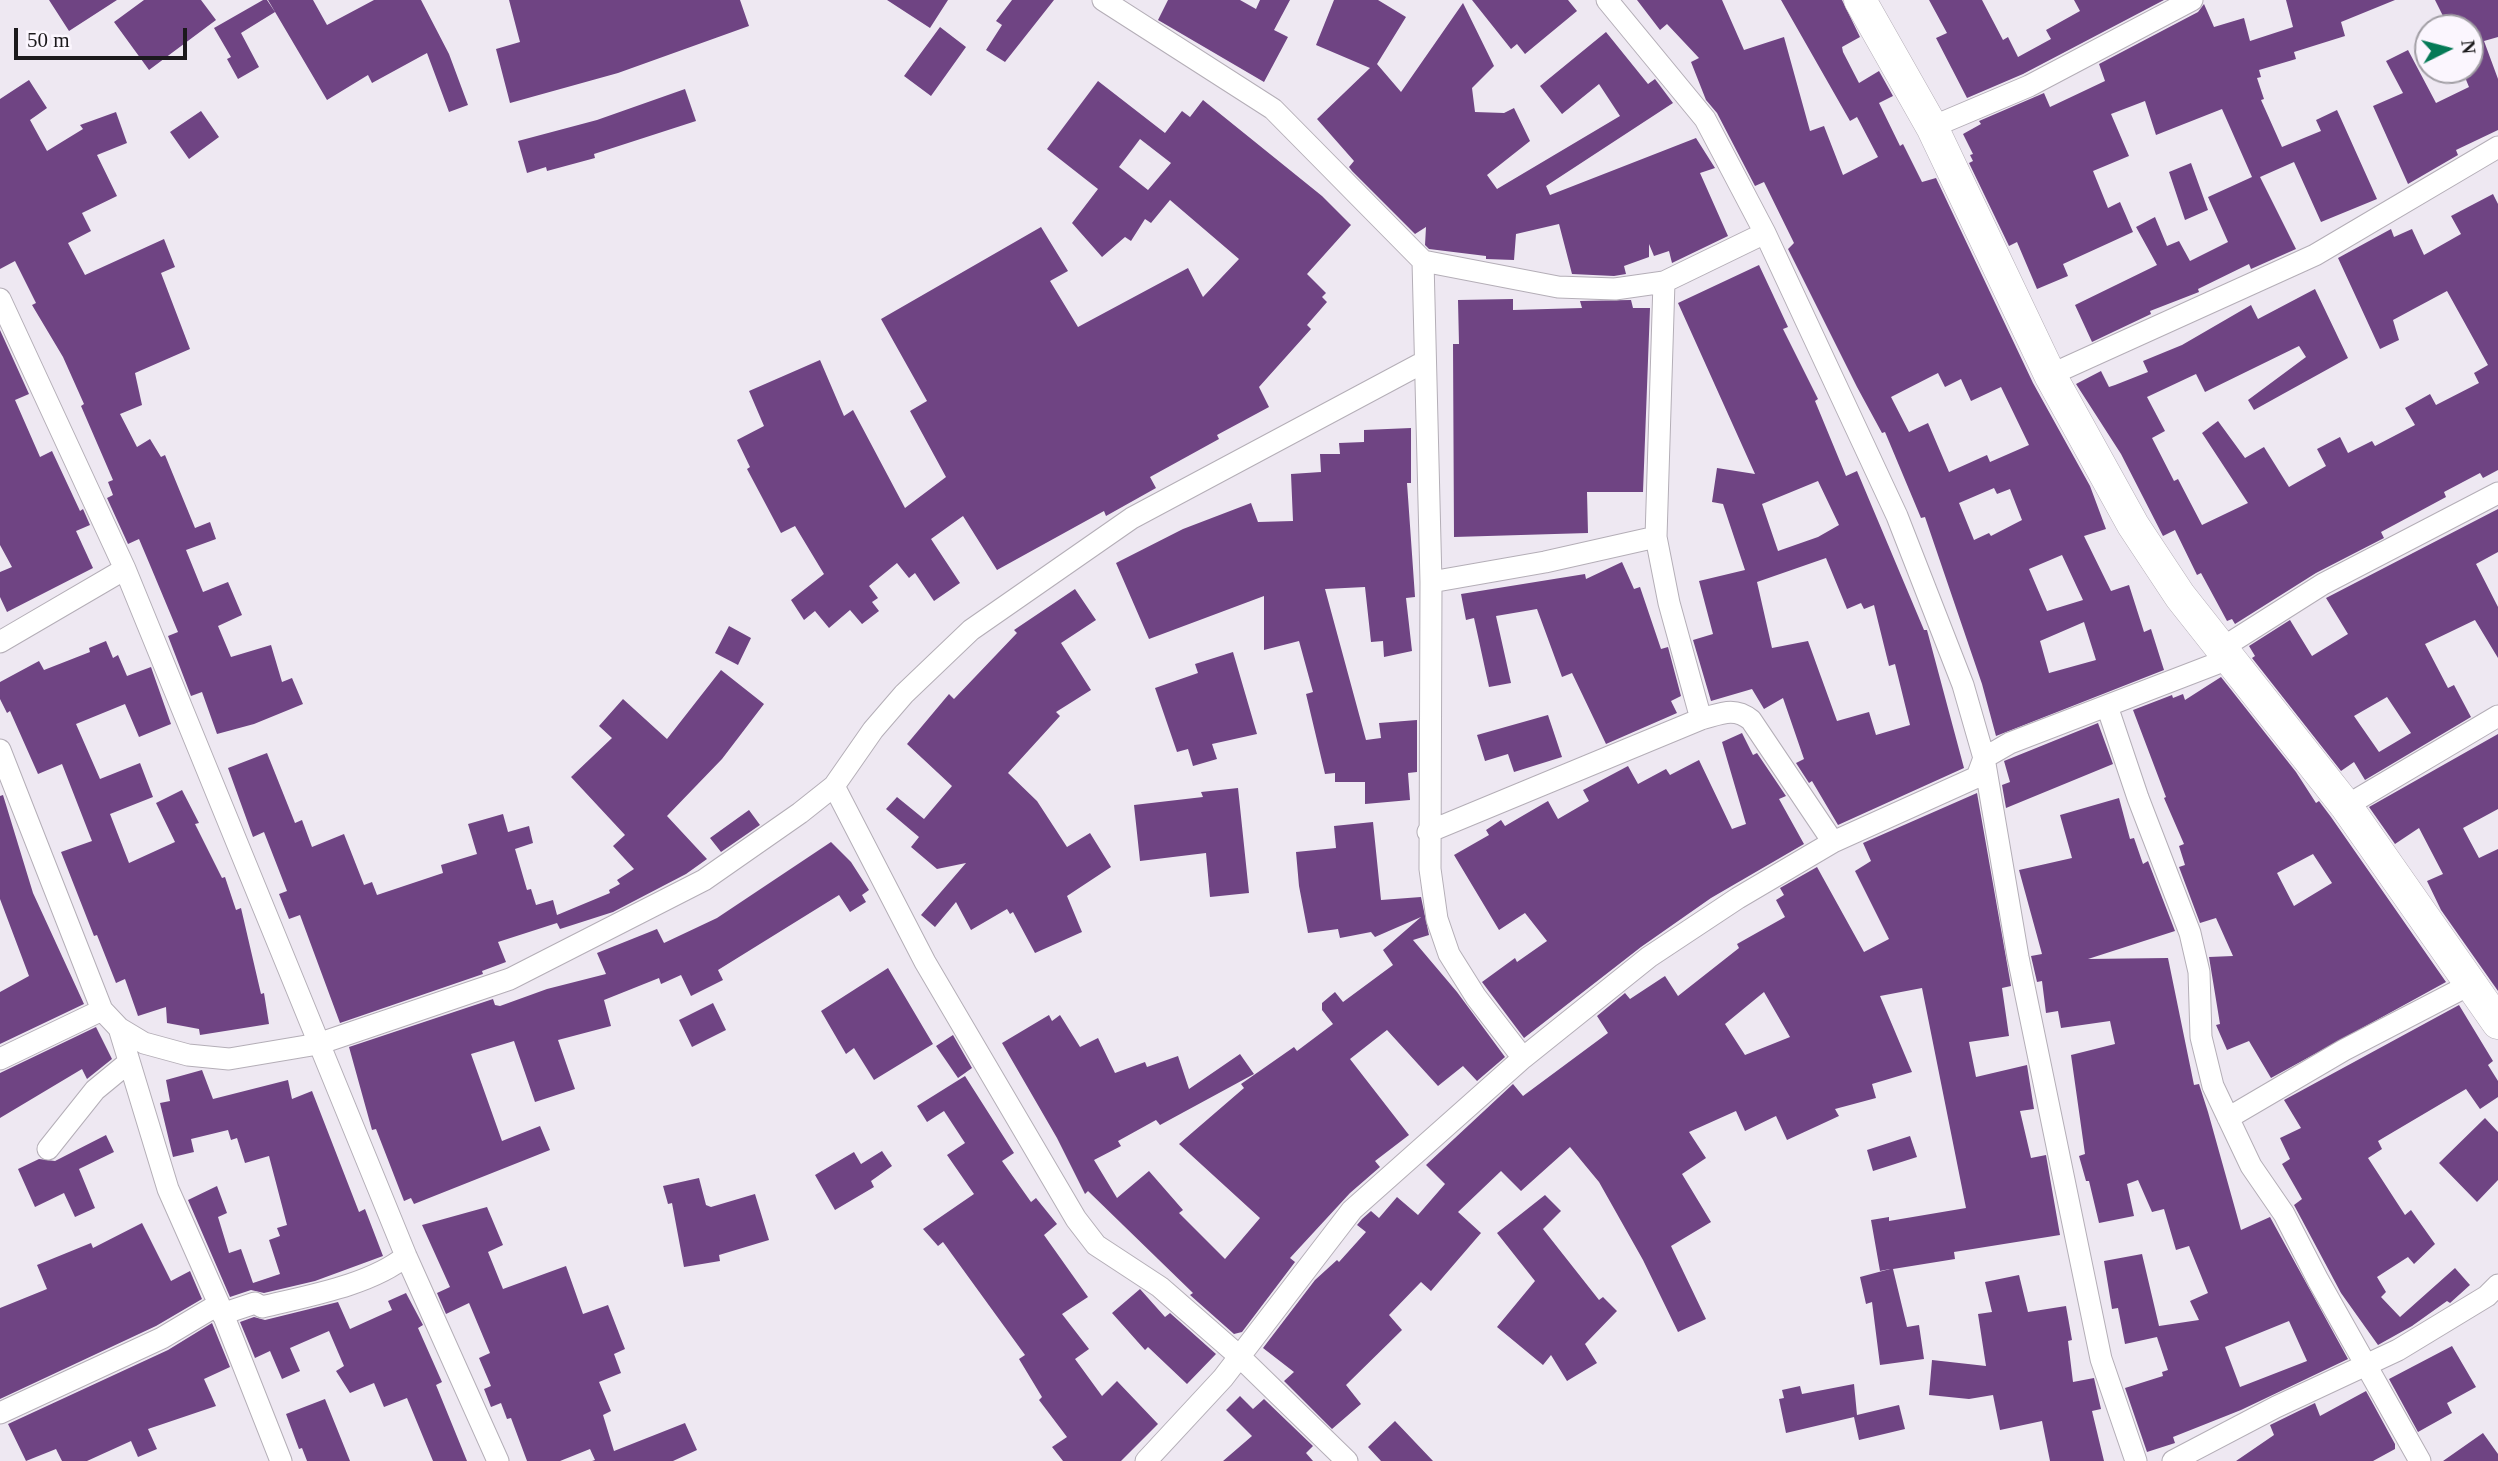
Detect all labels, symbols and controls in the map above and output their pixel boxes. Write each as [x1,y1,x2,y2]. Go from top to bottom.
scale bar [18,14,191,58]
north arrow [2414,14,2484,84]
text: 50 m [27,28,70,52]
text: N [2457,39,2480,55]

